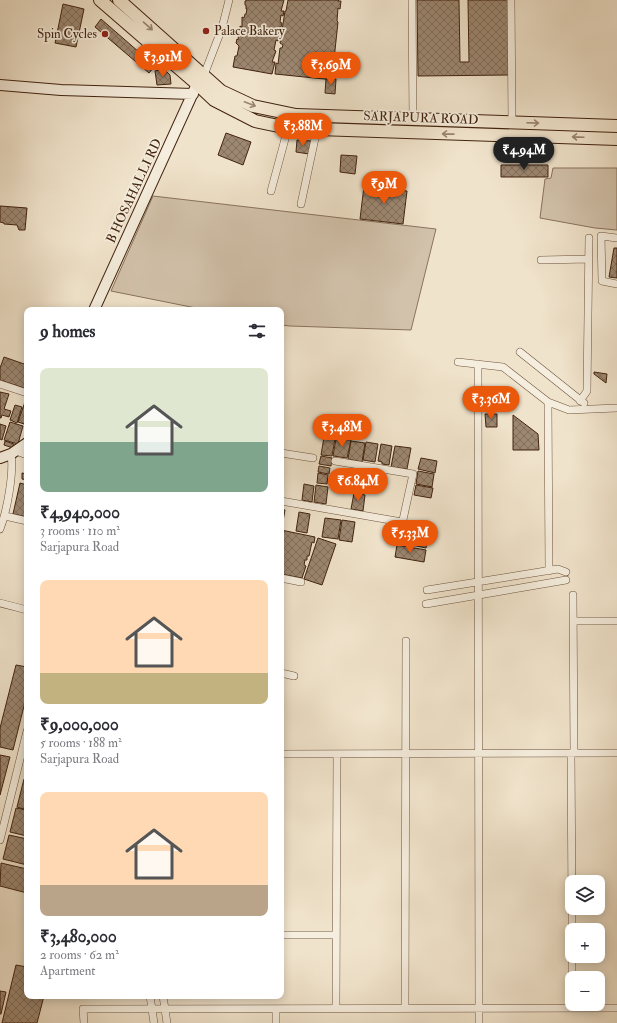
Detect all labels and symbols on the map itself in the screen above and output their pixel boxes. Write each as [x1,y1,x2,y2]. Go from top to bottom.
one-way arrow [143,21,153,30]
place label: Palace Bakery [214,23,285,40]
place label: Spin Cycles [37,26,98,43]
marker: Palace Bakery [201,26,211,36]
marker: Spin Cycles [100,29,110,39]
pin: ₹3.91M [130,44,196,78]
pin: ₹3.69M [298,52,364,86]
one-way arrow [244,100,256,108]
street label: SARJAPURA ROAD [363,108,479,128]
pin: ₹3.88M [270,113,336,147]
one-way arrow [526,119,539,127]
one-way arrow [442,130,455,137]
one-way arrow [572,133,585,141]
street label: B HOSAHALLI RD [103,136,165,246]
pin: ₹4.94M [491,137,557,171]
pin: ₹9M [365,171,403,205]
pin: ₹3.36M [458,386,524,420]
pin: ₹3.48M [309,414,375,448]
pin: ₹6.84M [325,468,391,502]
pin: ₹5.33M [377,520,443,554]

